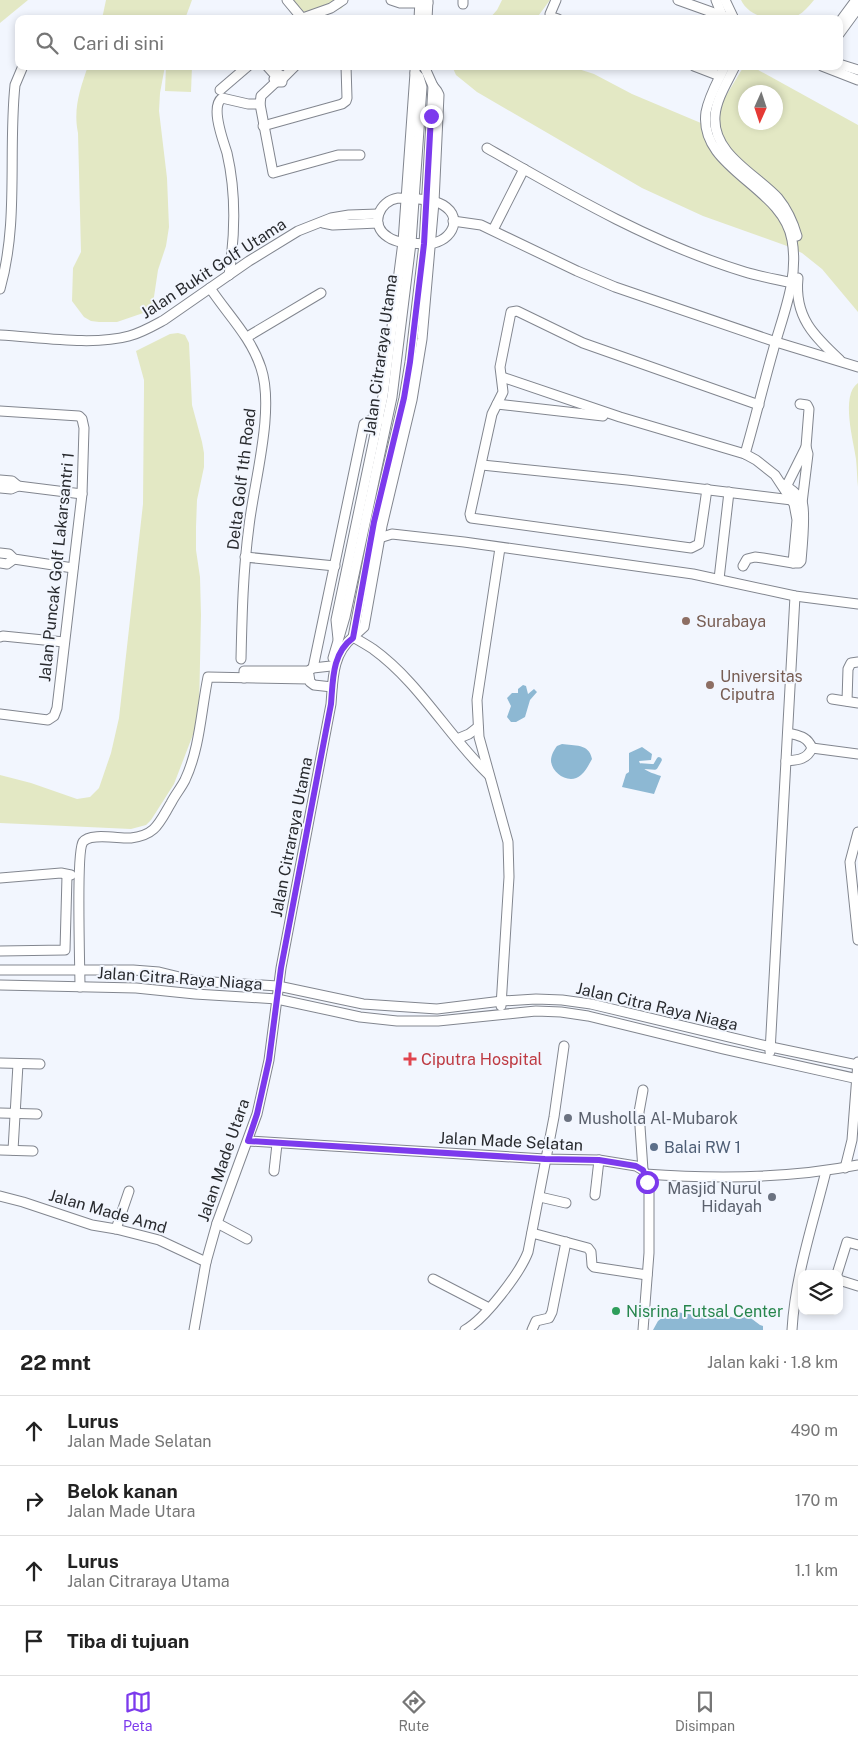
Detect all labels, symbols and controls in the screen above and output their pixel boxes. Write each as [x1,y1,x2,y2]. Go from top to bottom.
search box [15,15,843,70]
icon: search [33,29,61,57]
text: Cari di sini [73,32,164,54]
north arrow [738,85,783,130]
route end [420,105,443,128]
street label: Jalan Bukit Golf Utama [137,214,290,323]
street label: Jalan Citraraya Utama [360,273,401,437]
street label: Delta Golf 1th Road [223,407,260,551]
street label: Jalan Puncak Golf Lakarsantri 1 [35,451,78,683]
place label: Surabaya [696,612,766,631]
marker: Surabaya [680,615,692,627]
place label: Universitas Ciputra [720,667,803,704]
marker: Universitas Ciputra [704,679,716,691]
street label: Jalan Citraraya Utama [267,755,316,919]
street label: Jalan Citra Raya Niaga [97,963,263,994]
street label: Jalan Citra Raya Niaga [574,979,740,1034]
place label: Ciputra Hospital [421,1050,543,1069]
marker: Ciputra Hospital [403,1052,417,1066]
street label: Jalan Made Utara [194,1096,253,1224]
place label: Musholla Al-Mubarok [578,1109,738,1128]
marker: Musholla Al-Mubarok [562,1112,574,1124]
street label: Jalan Made Selatan [438,1128,584,1155]
place label: Balai RW 1 [664,1138,741,1157]
marker: Balai RW 1 [648,1141,660,1153]
route start [636,1171,659,1194]
place label: Masjid Nurul Hidayah [667,1179,762,1216]
street label: Jalan Made Amd [47,1186,169,1237]
marker: Masjid Nurul Hidayah [766,1191,778,1203]
map controls [798,1270,843,1315]
button: layers [798,1270,843,1315]
place label: Nisrina Futsal Center [626,1302,783,1321]
marker: Nisrina Futsal Center [610,1305,622,1317]
text: 22 mnt [20,1350,91,1375]
text: Jalan kaki · 1.8 km [707,1353,838,1372]
text: Lurus [67,1410,119,1432]
icon: ahead [20,1417,48,1445]
text: 490 m [791,1421,838,1440]
text: Jalan Made Selatan [67,1432,211,1451]
text: Belok kanan [67,1480,178,1502]
icon: right [20,1487,48,1515]
text: 170 m [795,1491,838,1510]
text: Jalan Made Utara [67,1502,195,1521]
text: Lurus [67,1550,119,1572]
icon: ahead [20,1557,48,1585]
text: 1.1 km [795,1561,838,1580]
text: Jalan Citraraya Utama [67,1572,230,1591]
icon: arrive [20,1627,48,1655]
text: Tiba di tujuan [67,1630,189,1652]
tab: Peta [123,1688,153,1734]
tab: Rute [398,1688,429,1734]
tab: Disimpan [675,1688,735,1734]

